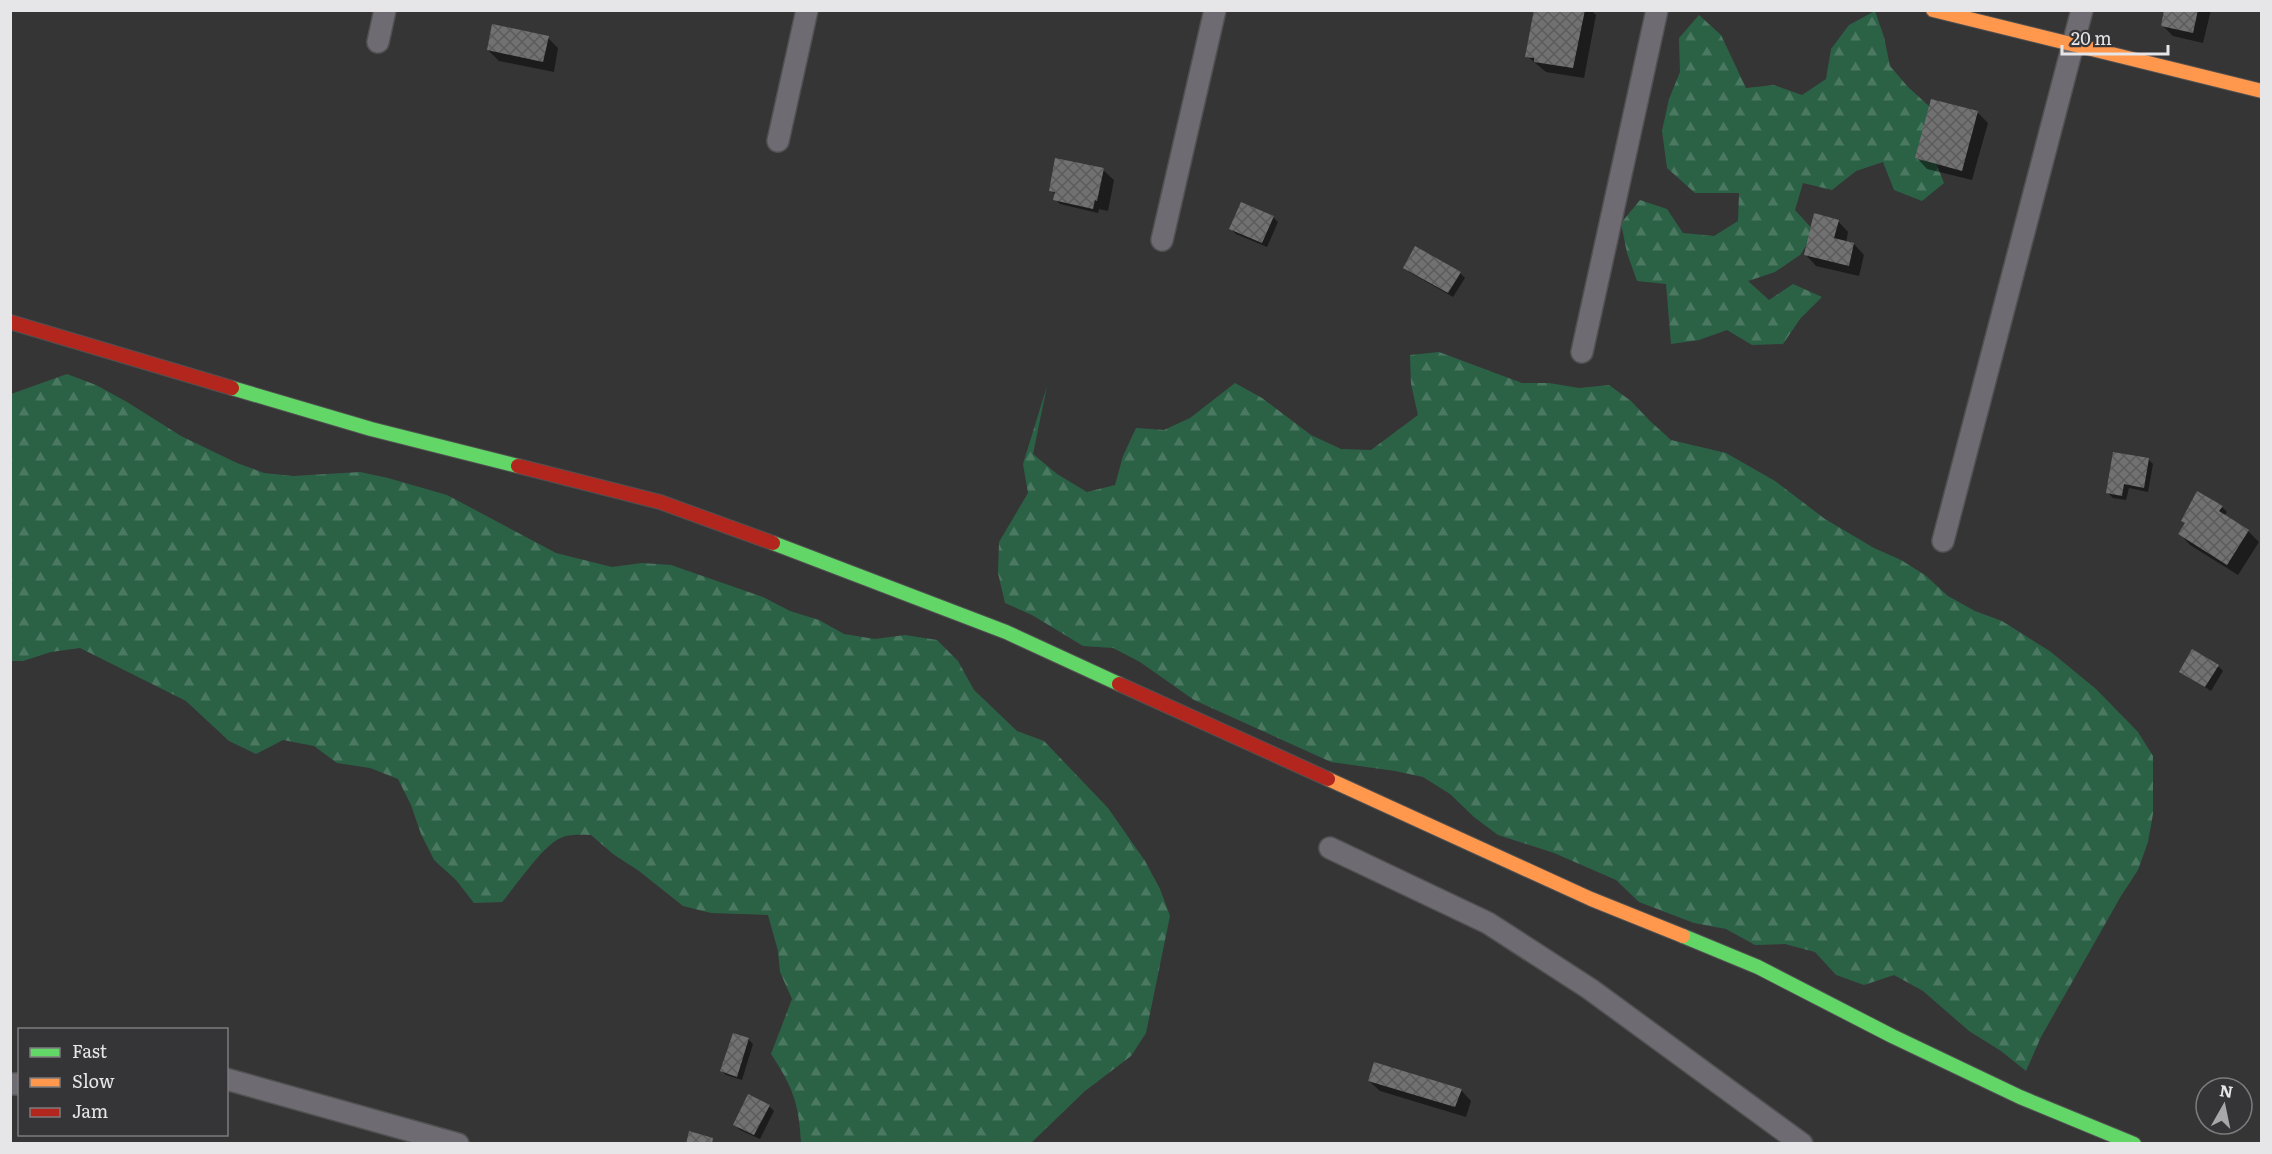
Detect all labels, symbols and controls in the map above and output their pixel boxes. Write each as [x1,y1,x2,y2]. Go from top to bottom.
scale bar [2062,18,2168,56]
text: 20 m [2071,24,2112,51]
legend [18,1028,228,1136]
text: Fast [72,1037,108,1064]
text: Slow [72,1067,115,1094]
north arrow [2194,1076,2254,1136]
text: N [2218,1077,2235,1103]
text: Jam [72,1097,108,1124]

